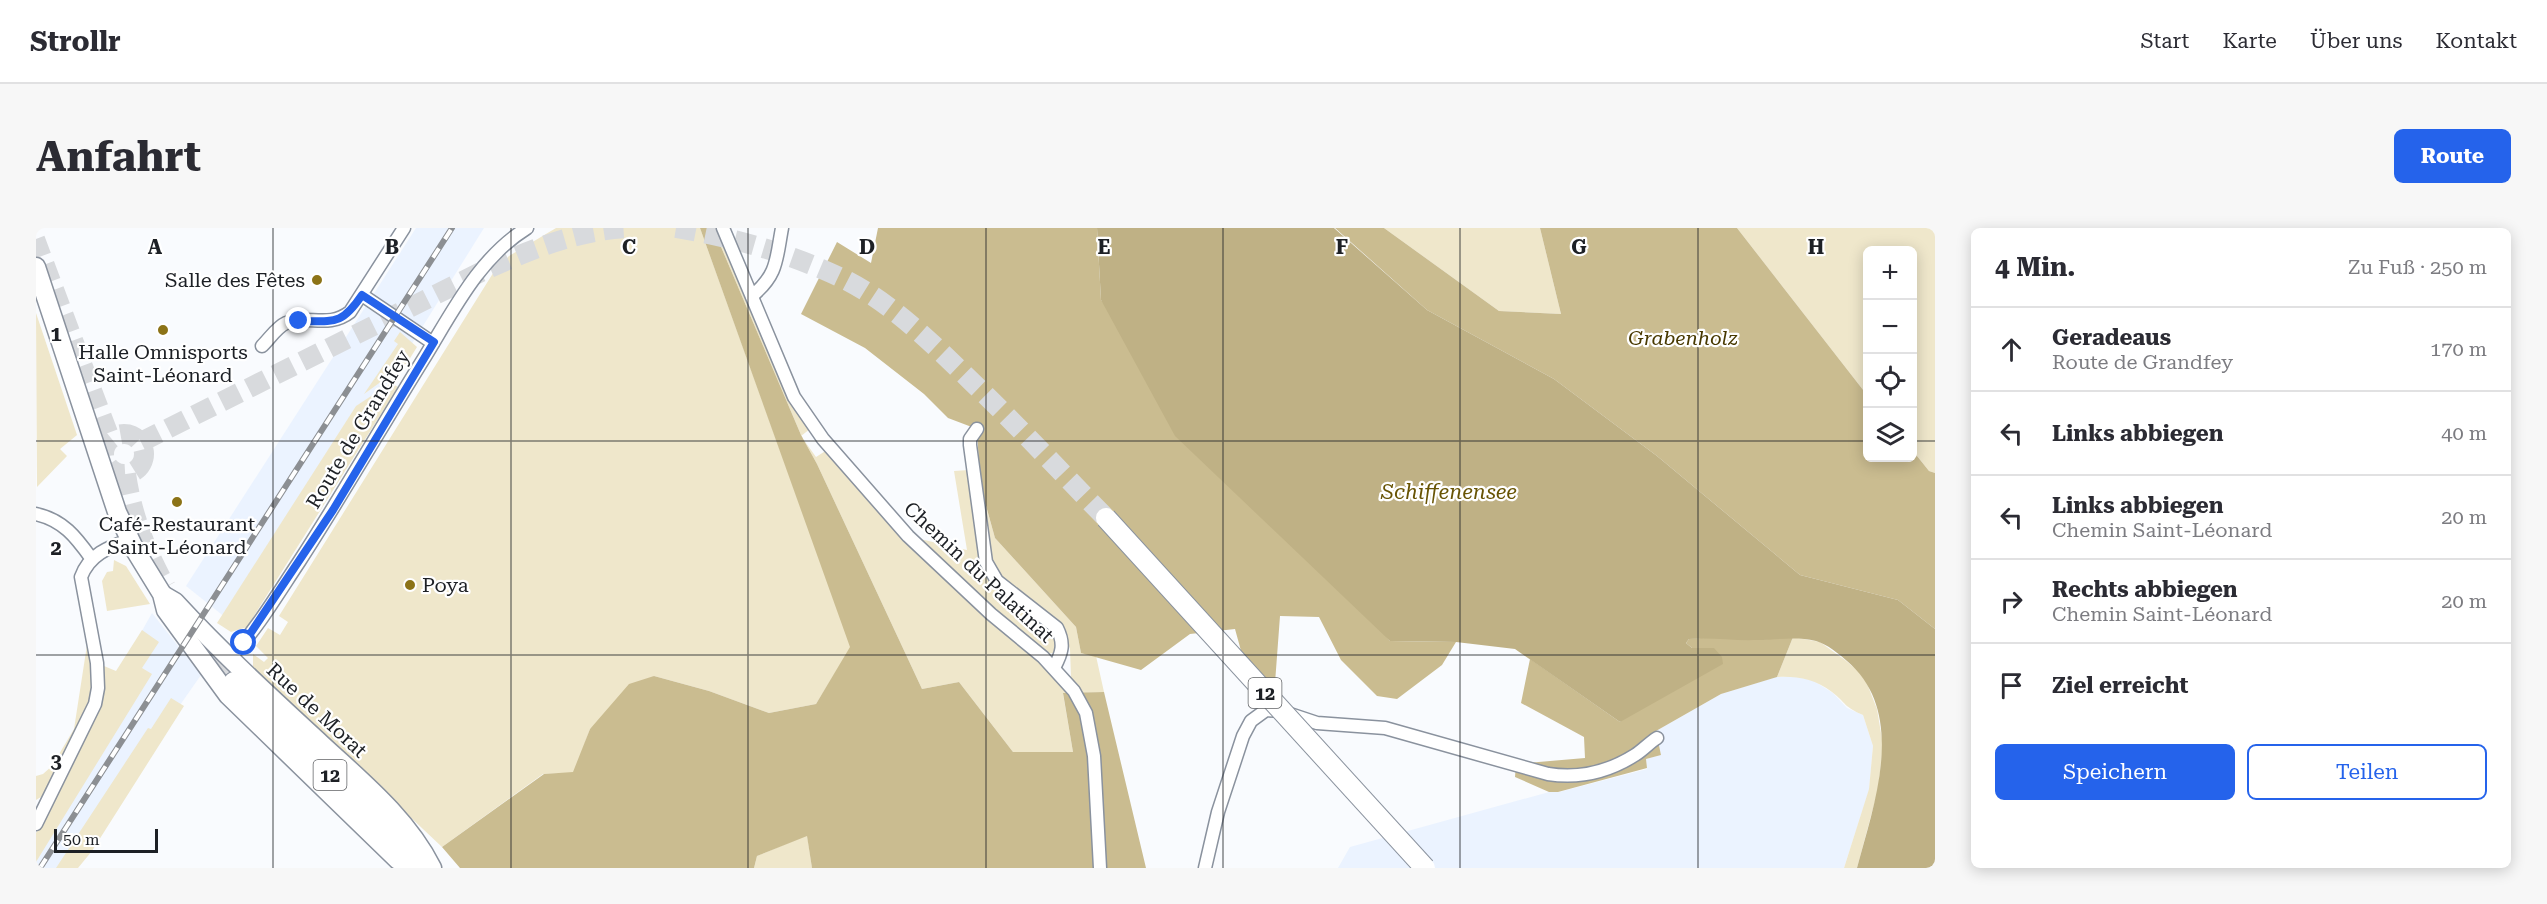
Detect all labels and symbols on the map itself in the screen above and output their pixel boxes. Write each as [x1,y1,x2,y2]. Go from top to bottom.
text: A [148,235,163,259]
text: B [385,235,399,259]
text: C [622,235,636,259]
text: D [859,235,875,259]
text: E [1098,235,1111,259]
text: F [1336,235,1348,259]
text: G [1571,235,1587,259]
text: H [1808,235,1824,259]
place label: Salle des Fêtes [165,268,305,292]
marker: Salle des Fêtes [310,273,324,287]
route end [285,307,311,333]
text: 1 [50,322,62,346]
marker: Halle Omnisports Saint-Léonard [156,323,170,337]
park label: Grabenholz [1628,326,1738,350]
place label: Halle Omnisports Saint-Léonard [78,340,248,387]
street label: Route de Grandfey [301,345,415,513]
water label: Schiffenensee [1380,480,1517,504]
marker: Café-Restaurant Saint-Léonard [170,495,184,509]
street label: Chemin du Palatinat [899,496,1059,648]
place label: Café-Restaurant Saint-Léonard [99,512,256,559]
text: 2 [50,536,62,560]
place label: Poya [422,573,469,597]
marker: Poya [403,578,417,592]
route start [230,629,256,655]
street label: Rue de Morat [262,658,372,763]
road number: 12 [1248,678,1282,708]
text: 3 [50,749,62,773]
road number: 12 [314,760,346,790]
scale bar [54,826,158,854]

